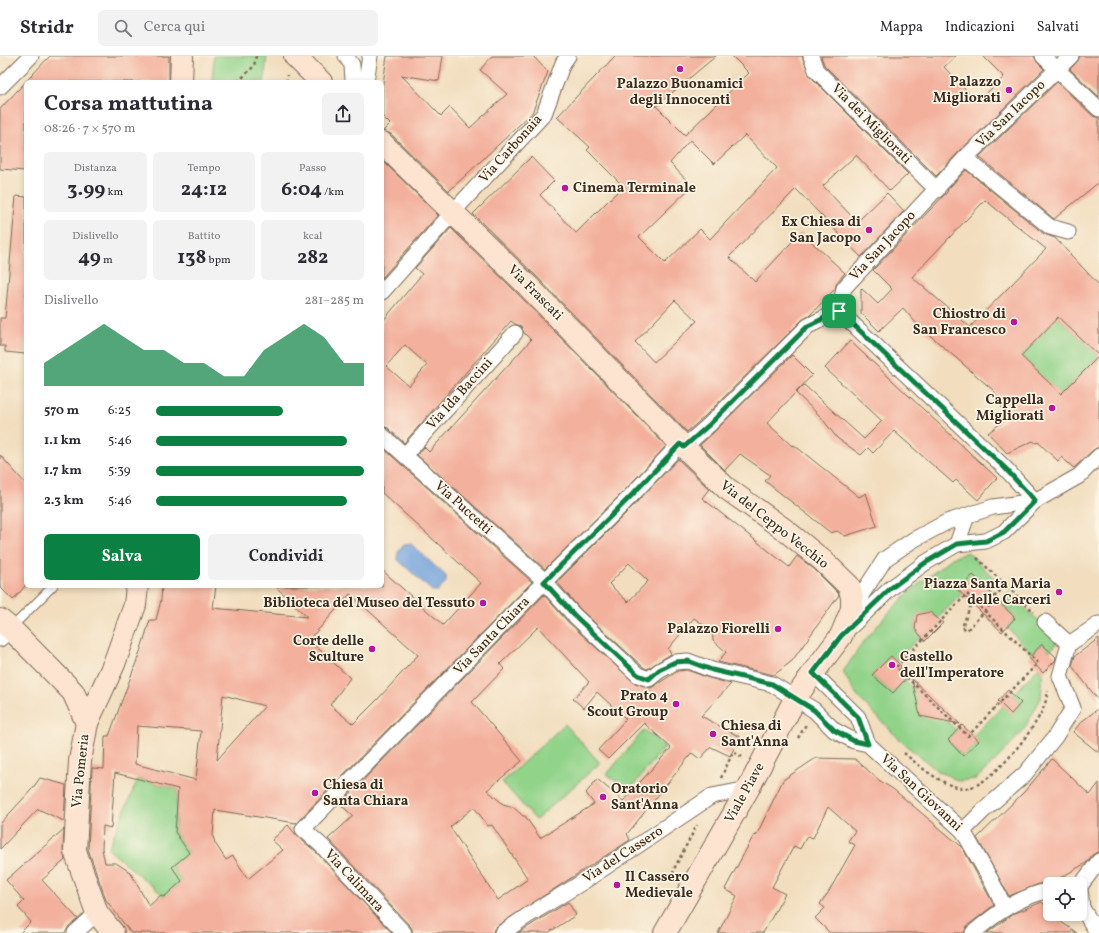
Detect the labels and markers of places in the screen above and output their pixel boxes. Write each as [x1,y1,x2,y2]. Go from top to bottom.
marker: Palazzo Buonamici degli Innocenti [675,64,685,74]
place label: Palazzo Migliorati [933,73,1001,108]
place label: Palazzo Buonamici degli Innocenti [617,75,743,110]
marker: Palazzo Migliorati [1004,85,1014,95]
place label: Cinema Terminale [573,179,696,198]
marker: Cinema Terminale [560,183,570,193]
place label: Ex Chiesa di San Jacopo [781,213,861,248]
marker: Ex Chiesa di San Jacopo [864,225,874,235]
pin [822,294,856,328]
place label: Chiostro di San Francesco [913,305,1006,340]
marker: Chiostro di San Francesco [1009,317,1019,327]
place label: Cappella Migliorati [976,391,1044,426]
marker: Cappella Migliorati [1047,403,1057,413]
place label: Piazza Santa Maria delle Carceri [924,575,1051,610]
marker: Piazza Santa Maria delle Carceri [1054,587,1064,597]
place label: Biblioteca del Museo del Tessuto [263,594,475,613]
marker: Biblioteca del Museo del Tessuto [478,598,488,608]
place label: Palazzo Fiorelli [667,620,770,639]
marker: Palazzo Fiorelli [773,624,783,634]
place label: Corte delle Sculture [293,632,364,667]
marker: Corte delle Sculture [367,644,377,654]
place label: Castello dell'Imperatore [900,648,1004,683]
marker: Castello dell'Imperatore [887,660,897,670]
place label: Prato 4 Scout Group [587,687,669,722]
marker: Prato 4 Scout Group [671,699,681,709]
place label: Chiesa di Sant'Anna [721,717,789,752]
marker: Chiesa di Sant'Anna [708,729,718,739]
place label: Chiesa di Santa Chiara [323,776,409,811]
place label: Oratorio Sant'Anna [611,780,679,815]
marker: Chiesa di Santa Chiara [310,788,320,798]
marker: Oratorio Sant'Anna [598,792,608,802]
place label: Il Cassero Medievale [625,868,693,903]
marker: Il Cassero Medievale [612,880,622,890]

